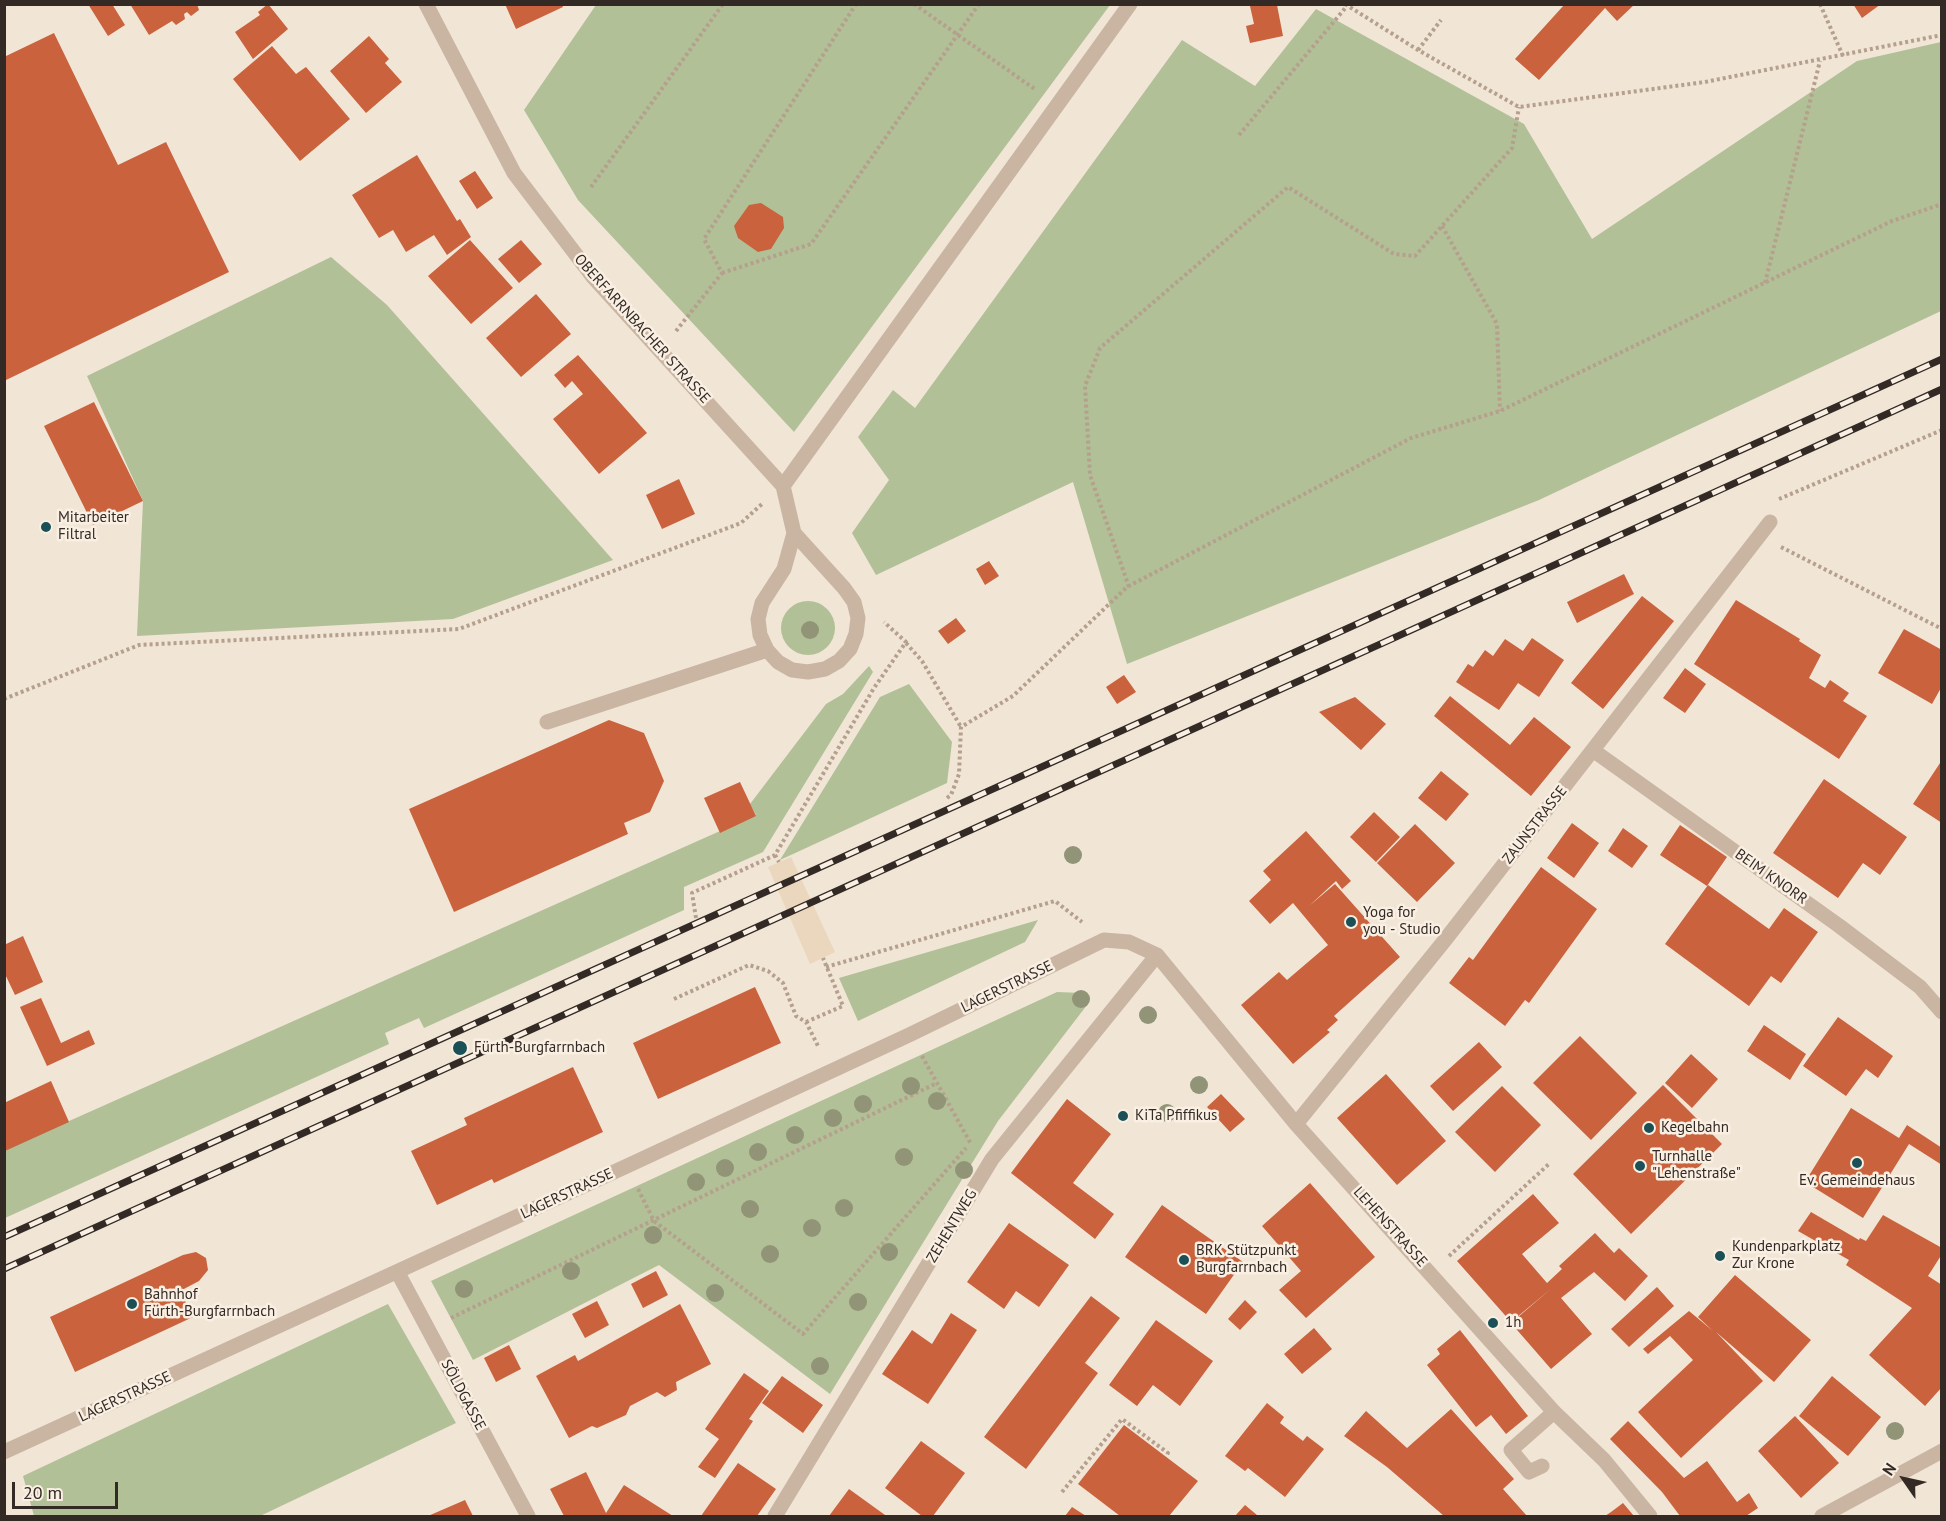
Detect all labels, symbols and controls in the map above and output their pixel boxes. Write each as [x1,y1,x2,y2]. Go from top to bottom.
street label: OBERFARRNBACHER STRASSE [570,251,714,407]
place label: Mitarbeiter Filtral [58,509,129,544]
marker: Mitarbeiter Filtral [39,520,53,534]
street label: ZAUNSTRASSE [1499,782,1571,868]
street label: BEIM KNORR [1731,845,1811,909]
place label: Yoga for you - Studio [1363,904,1441,939]
marker: Yoga for you - Studio [1344,915,1358,929]
street label: LAGERSTRASSE [958,957,1056,1017]
marker: Fürth-Burgfarrnbach [451,1039,469,1057]
place label: Fürth-Burgfarrnbach [474,1039,605,1057]
place label: KiTa Pfiffikus [1135,1107,1217,1125]
marker: KiTa Pfiffikus [1116,1109,1130,1123]
place label: Kegelbahn [1661,1119,1729,1137]
marker: Kegelbahn [1642,1121,1656,1135]
place label: Turnhalle "Lehenstraße" [1652,1148,1741,1183]
marker: Ev. Gemeindehaus [1850,1156,1864,1170]
marker: Turnhalle "Lehenstraße" [1633,1159,1647,1173]
street label: LAGERSTRASSE [518,1165,616,1223]
place label: Ev. Gemeindehaus [1799,1172,1915,1190]
street label: LEHENSTRASSE [1349,1183,1431,1271]
street label: ZEHENTWEG [923,1186,981,1266]
place label: Kundenparkplatz Zur Krone [1732,1238,1840,1273]
place label: BRK Stützpunkt Burgfarrnbach [1196,1242,1296,1277]
marker: Kundenparkplatz Zur Krone [1713,1249,1727,1263]
marker: BRK Stützpunkt Burgfarrnbach [1177,1253,1191,1267]
place label: Bahnhof Fürth-Burgfarrnbach [144,1286,275,1321]
marker: Bahnhof Fürth-Burgfarrnbach [125,1297,139,1311]
place label: 1h [1505,1314,1521,1332]
marker: 1h [1486,1316,1500,1330]
street label: SÖLDGASSE [437,1356,489,1434]
street label: LAGERSTRASSE [76,1368,174,1426]
north arrow [1874,1449,1934,1509]
text: N [1878,1459,1900,1479]
scale bar [15,1470,122,1508]
text: 20 m [23,1481,62,1504]

